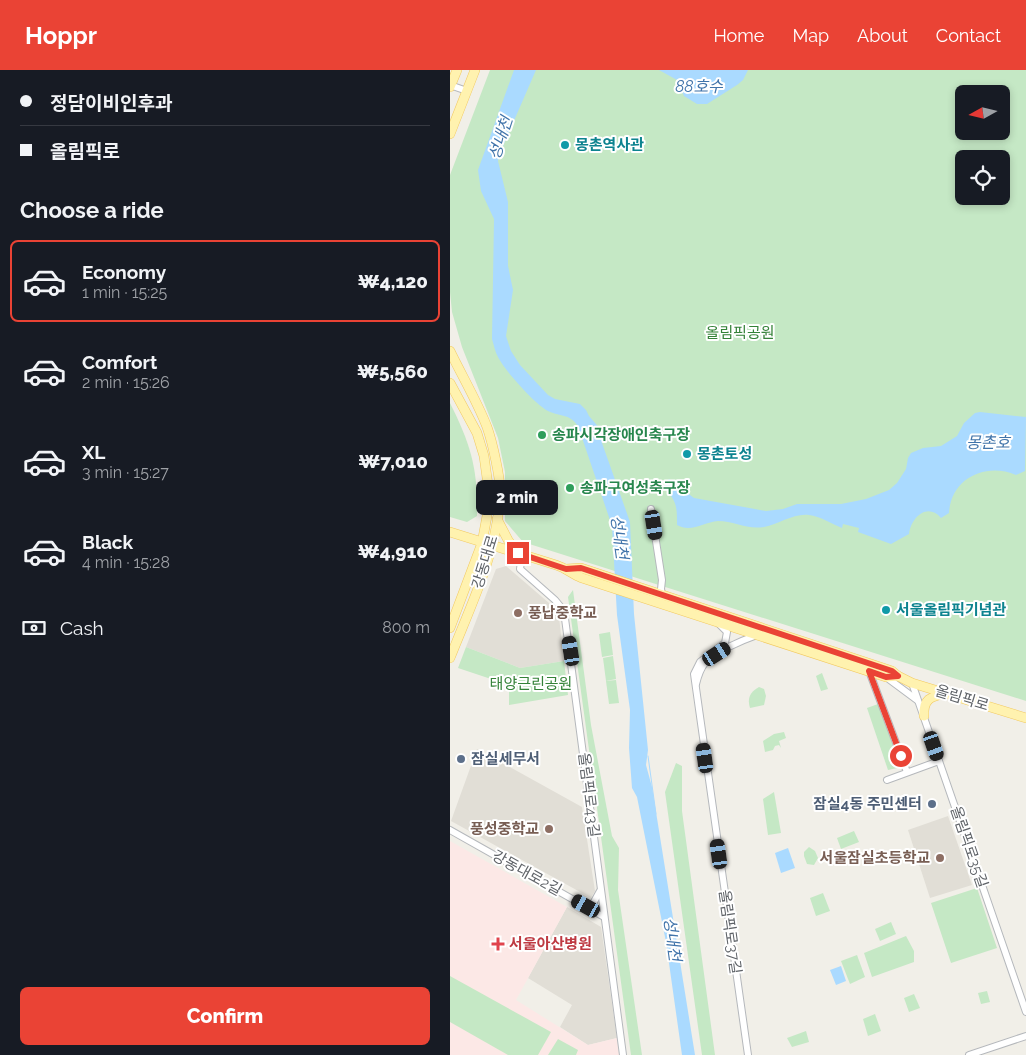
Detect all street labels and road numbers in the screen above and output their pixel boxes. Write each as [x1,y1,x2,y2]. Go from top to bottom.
street label: 강동대로 [468,533,502,591]
street label: 올림픽로 [933,681,991,715]
street label: 올림픽로43길 [575,752,603,838]
street label: 올림픽로35길 [947,804,991,890]
street label: 강동대로2길 [489,847,565,899]
street label: 올림픽로37길 [715,889,745,975]

